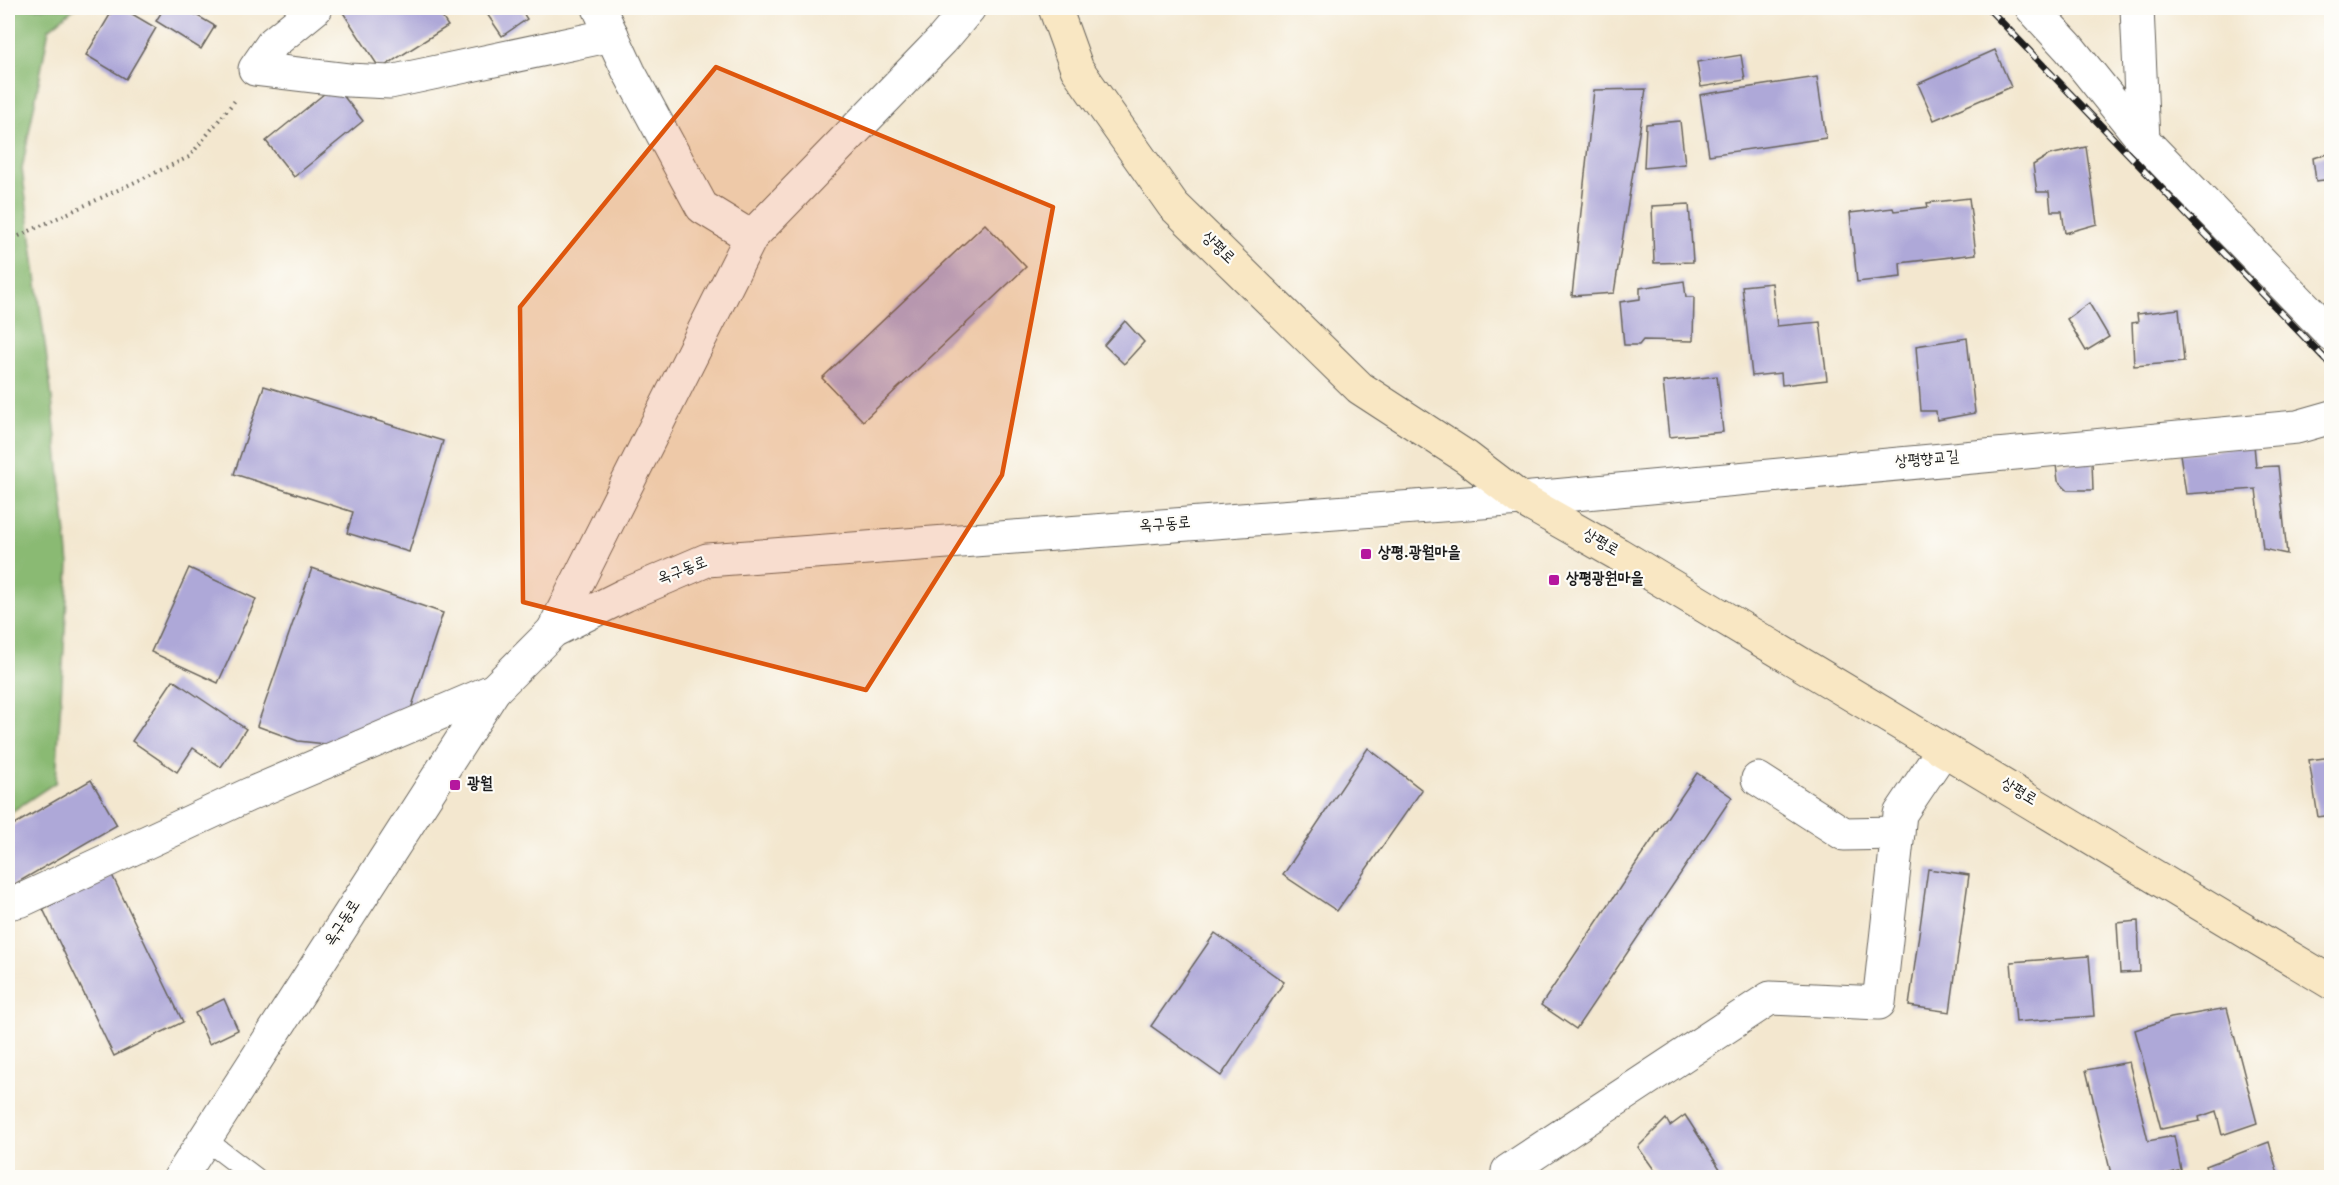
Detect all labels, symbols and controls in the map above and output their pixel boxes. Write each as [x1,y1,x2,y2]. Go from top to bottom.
street label: 상평로 [1197,229,1237,269]
street label: 상평향교길 [1894,449,1960,473]
street label: 옥구동로 [1139,515,1191,537]
street label: 상평로 [1579,526,1621,562]
place label: 상평.광월마을 [1378,544,1460,564]
marker: 상평.광월마을 [1359,547,1373,561]
street label: 옥구동로 [656,554,710,590]
place label: 상평광원마을 [1566,570,1643,590]
marker: 상평광원마을 [1547,573,1561,587]
place label: 광월 [467,775,493,795]
street label: 상평로 [1997,775,2039,811]
marker: 광월 [448,778,462,792]
street label: 옥구동로 [322,897,366,951]

